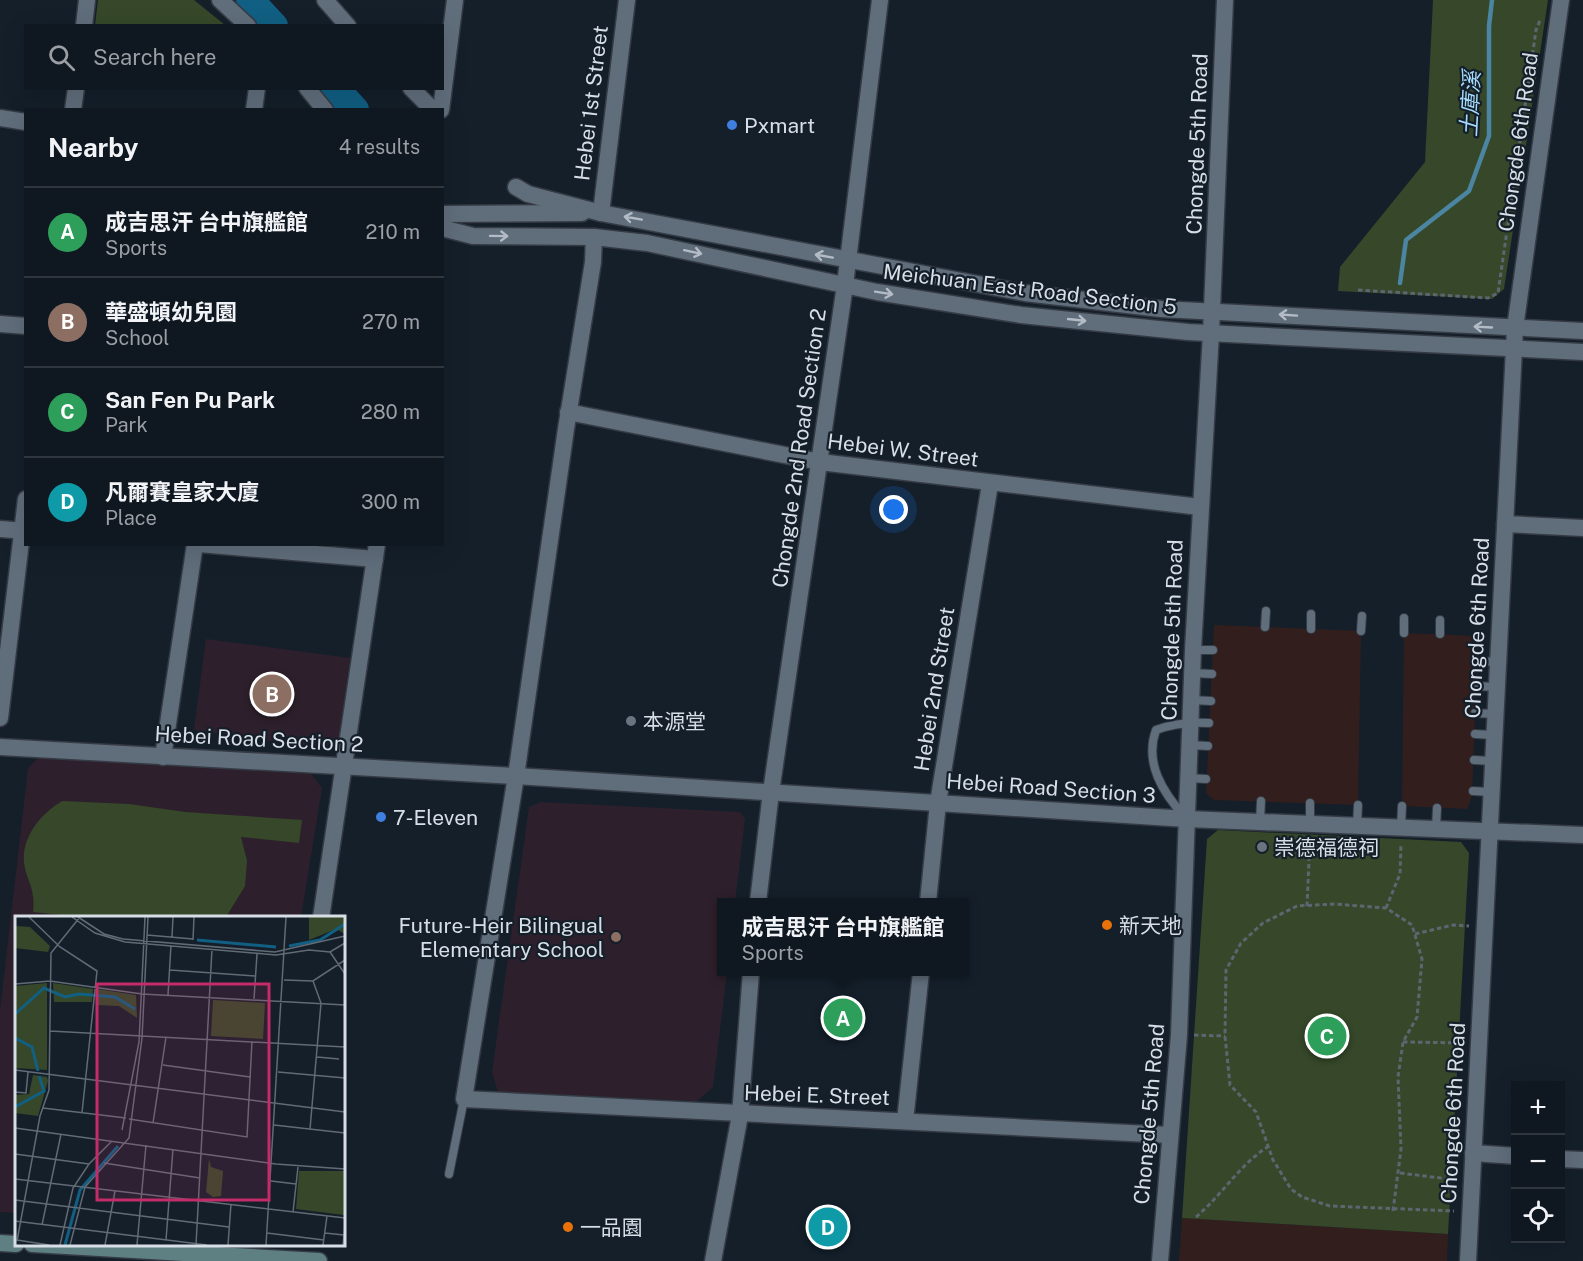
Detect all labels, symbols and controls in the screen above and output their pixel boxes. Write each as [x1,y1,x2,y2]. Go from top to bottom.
search box [24,24,444,90]
street label: Hebei 1st Street [569,24,613,182]
icon: search [45,41,78,74]
text: Search here [93,44,217,70]
street label: Chongde 6th Road [1493,51,1543,233]
street label: Chongde 5th Road [1181,53,1213,235]
water label: 土庫溪 [1455,67,1485,138]
place label: Pxmart [744,113,815,138]
marker: Pxmart [725,118,739,132]
text: Nearby [48,132,138,163]
text: 4 results [339,135,420,159]
text: 成吉思汗 台中旗艦館 [105,209,308,235]
one-way arrow [624,212,643,223]
text: A [60,220,75,244]
text: 210 m [366,220,420,244]
one-way arrow [489,231,509,242]
text: Sports [105,236,167,260]
one-way arrow [683,247,703,258]
one-way arrow [815,251,835,262]
street label: Meichuan East Road Section 5 [882,259,1178,319]
one-way arrow [874,288,893,299]
text: 華盛頓幼兒園 [105,299,237,325]
street label: Chongde 2nd Road Section 2 [767,307,831,589]
text: B [61,310,74,334]
text: 270 m [362,310,420,334]
one-way arrow [1278,310,1298,321]
one-way arrow [1066,315,1086,326]
one-way arrow [1473,322,1493,333]
text: School [105,326,169,350]
text: San Fen Pu Park [105,387,275,413]
text: C [60,400,75,424]
text: 280 m [361,400,420,424]
text: Park [105,413,148,437]
street label: Hebei W. Street [826,428,980,472]
text: 凡爾賽皇家大廈 [105,479,259,505]
text: D [60,490,75,514]
text: 300 m [361,490,420,514]
your location [879,495,908,524]
text: Place [105,506,157,530]
street label: Chongde 6th Road [1460,537,1494,719]
street label: Chongde 5th Road [1156,539,1188,721]
street label: Hebei 2nd Street [909,605,959,773]
pin: B [252,672,292,716]
place label: 本源堂 [643,709,706,734]
marker: 本源堂 [624,714,638,728]
street label: Hebei Road Section 2 [154,721,364,757]
street label: Hebei Road Section 3 [945,768,1157,808]
place label: 7-Eleven [393,805,478,830]
marker: 7-Eleven [374,810,388,824]
place label: 崇德福德祠 [1274,835,1379,860]
marker: 崇德福德祠 [1255,840,1269,854]
popup [717,898,969,976]
place label: Future-Heir Bilingual Elementary School [399,913,604,962]
place label: 新天地 [1119,913,1182,938]
text: 成吉思汗 台中旗艦館 [742,914,944,940]
inset map [15,916,345,1246]
marker: 新天地 [1100,918,1114,932]
marker: Future-Heir Bilingual Elementary School [609,930,623,944]
text: Sports [742,941,804,965]
pin: A [824,996,862,1040]
pin: C [1308,1014,1346,1058]
street label: Chongde 6th Road [1436,1022,1470,1204]
street label: Chongde 5th Road [1129,1023,1169,1205]
street label: Hebei E. Street [744,1080,890,1110]
map controls [1511,1081,1565,1243]
button: + [1511,1081,1565,1135]
button: − [1511,1135,1565,1189]
button: locate [1511,1189,1565,1243]
pin: D [808,1204,848,1250]
place label: 一品園 [580,1215,643,1240]
marker: 一品園 [561,1220,575,1234]

